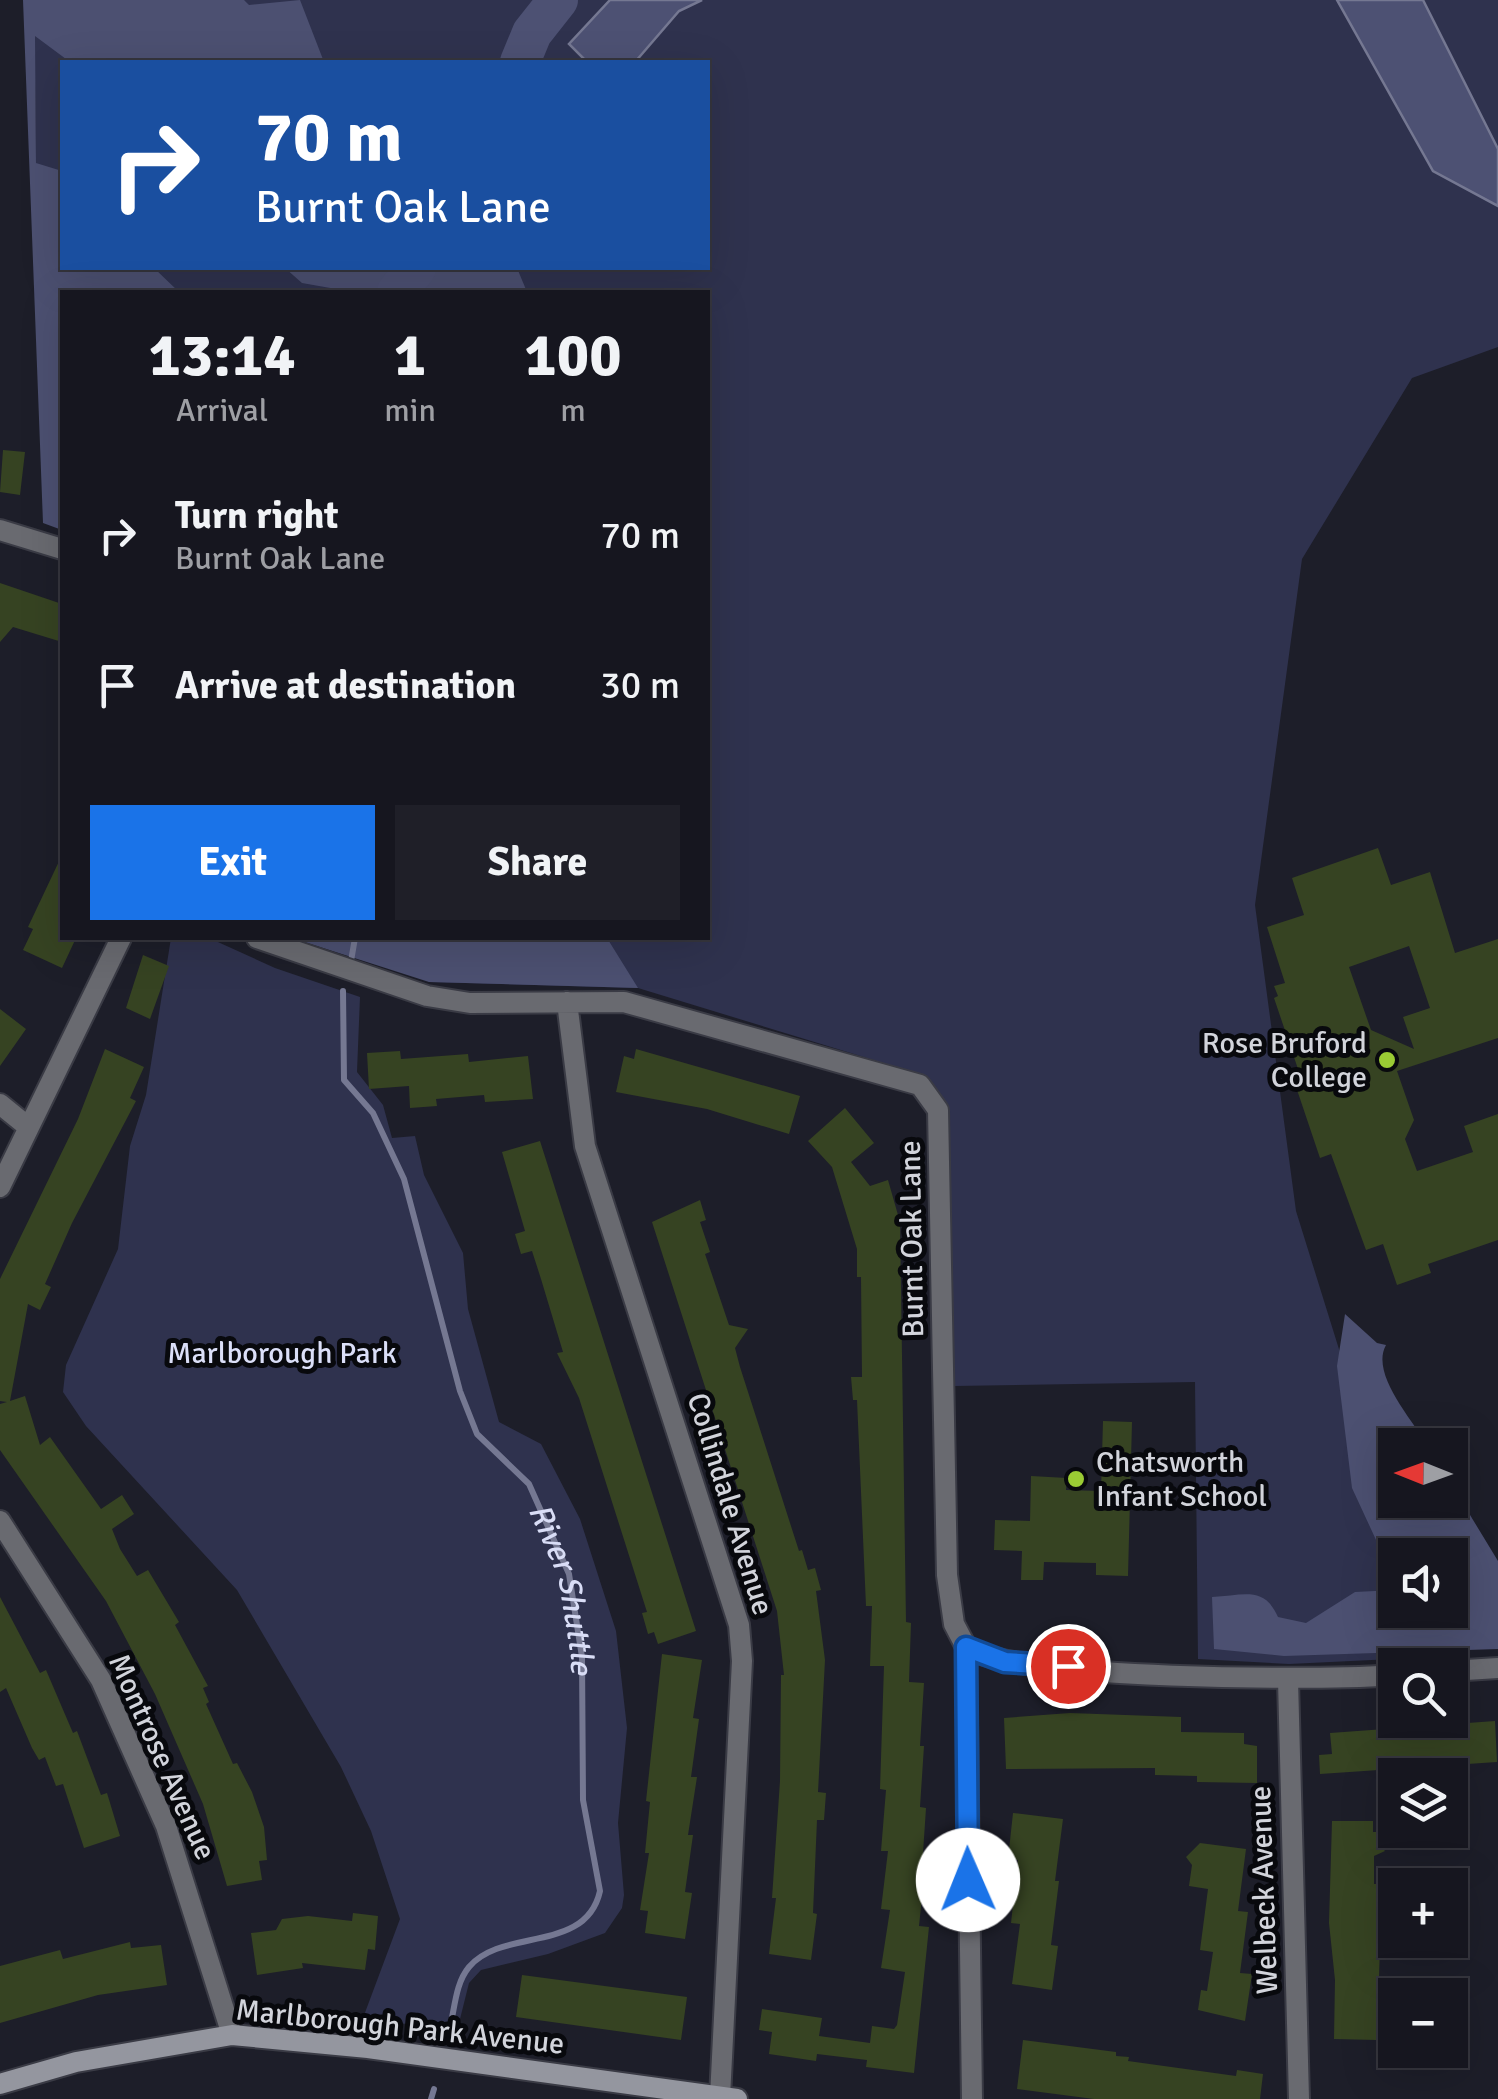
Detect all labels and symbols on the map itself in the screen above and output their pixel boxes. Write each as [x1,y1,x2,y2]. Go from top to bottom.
place label: Rose Bruford College [1202,1025,1367,1096]
marker: Rose Bruford College [1376,1049,1398,1071]
street label: Burnt Oak Lane [892,1140,932,1338]
park label: Marlborough Park [167,1335,397,1372]
street label: Collindale Avenue [679,1389,781,1619]
north arrow [1378,1428,1468,1518]
place label: Chatsworth Infant School [1096,1444,1267,1515]
marker: Chatsworth Infant School [1065,1468,1087,1490]
water label: River Shuttle [521,1497,602,1677]
pin [1026,1624,1111,1709]
street label: Montrose Avenue [100,1648,224,1866]
street label: Welbeck Avenue [1242,1785,1286,1995]
position arrow [916,1828,1020,1932]
street label: Marlborough Park Avenue [234,1991,566,2063]

